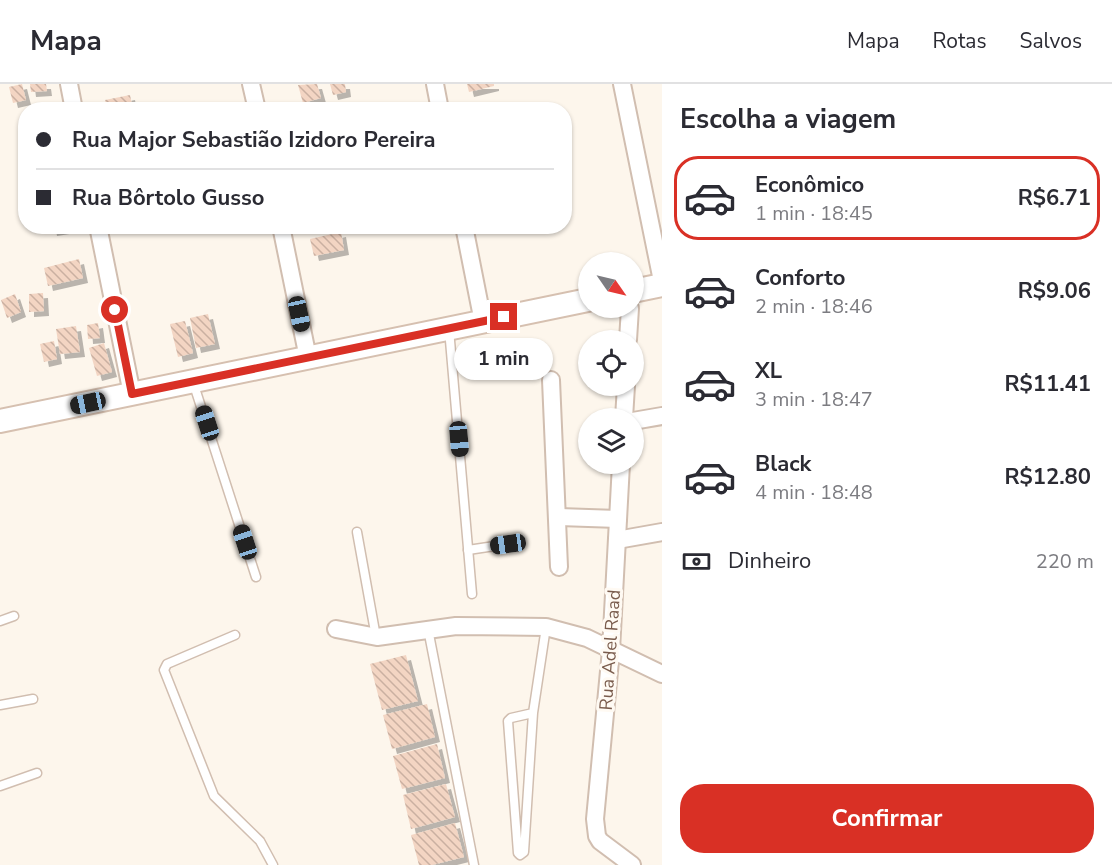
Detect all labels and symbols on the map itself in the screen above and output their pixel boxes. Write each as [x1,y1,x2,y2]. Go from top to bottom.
north arrow [578,252,644,318]
car [286,295,312,333]
route start [101,296,128,323]
route end [490,303,517,330]
callout: 1 min [454,338,554,380]
car [69,390,107,416]
car [193,403,221,443]
car [448,420,470,458]
car [231,522,259,562]
car [489,533,527,555]
street label: Rua Adel Raad [594,589,626,711]

